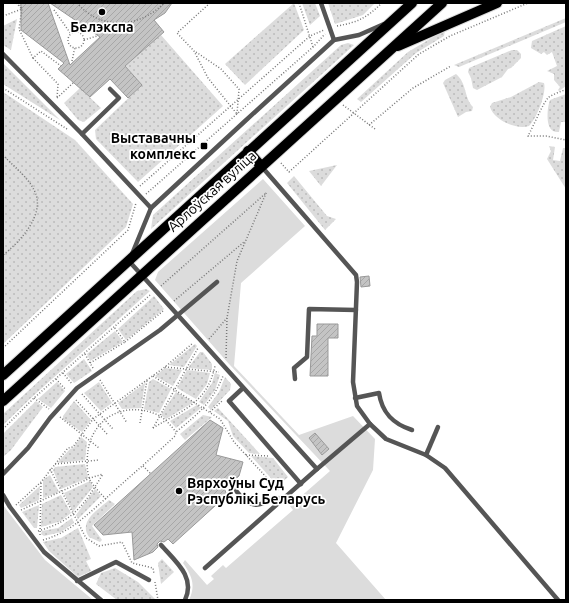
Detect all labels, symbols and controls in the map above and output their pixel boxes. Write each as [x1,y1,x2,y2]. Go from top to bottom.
marker: Белэкспа [97,7,107,17]
place label: Белэкспа [70,19,134,35]
place label: Выставачны комплекс [111,130,196,162]
marker: Выставачны комплекс [199,141,209,151]
street label: Арлоўская вуліца [165,147,259,235]
place label: Вярхоўны Суд Рэспублікі Беларусь [187,475,326,507]
marker: Вярхоўны Суд Рэспублікі Беларусь [174,486,184,496]

